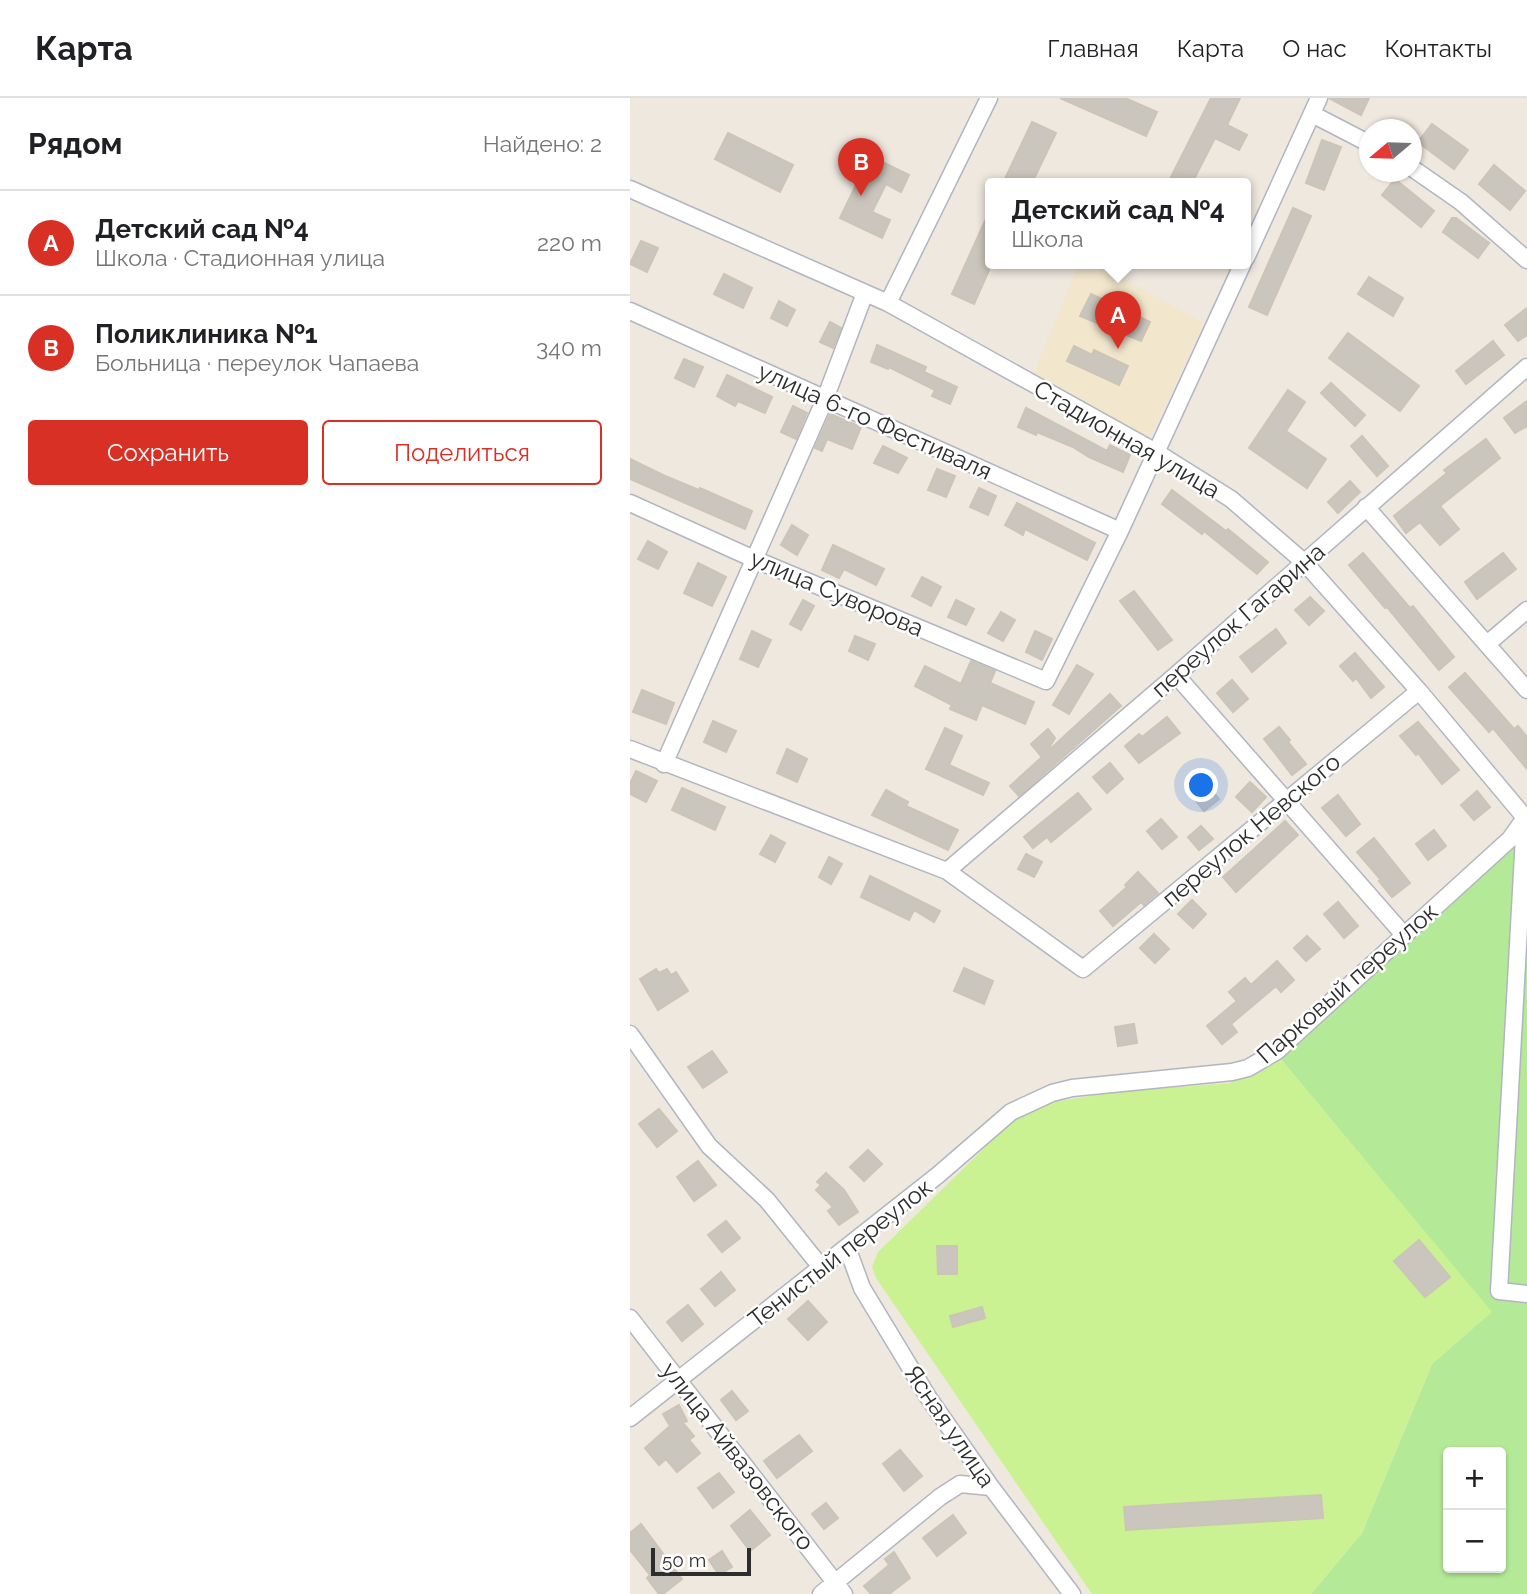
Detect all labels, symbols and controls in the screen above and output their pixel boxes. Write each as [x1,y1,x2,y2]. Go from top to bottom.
text: Карта [35,29,133,68]
text: Главная [1047,34,1139,63]
text: Карта [1177,34,1244,63]
text: О нас [1282,34,1347,63]
text: Контакты [1385,34,1492,63]
north arrow [1359,119,1422,182]
text: Рядом [28,126,122,161]
text: Найдено: 2 [483,130,602,157]
pin: B [838,138,884,196]
popup [985,178,1251,269]
text: Детский сад №4 [1011,195,1225,225]
text: Детский сад №4 [95,214,309,244]
text: Школа [1011,225,1084,252]
text: A [43,229,59,256]
text: 220 m [537,229,602,256]
text: Школа · Стадионная улица [95,244,385,271]
pin: A [1095,291,1141,349]
text: Поликлиника №1 [95,319,318,349]
text: B [43,334,59,361]
text: 340 m [536,334,602,361]
text: Больница · переулок Чапаева [95,349,419,376]
street label: улица 6-го Фестиваля [753,356,997,486]
street label: Стадионная улица [1029,374,1225,504]
button: Сохранить [28,420,308,485]
button: Поделиться [322,420,602,485]
street label: переулок Гагарина [1145,537,1331,703]
street label: улица Суворова [746,543,928,643]
street label: переулок Невского [1156,747,1346,913]
your location [1184,768,1218,802]
street label: Парковый переулок [1251,897,1443,1069]
street label: Тенистый переулок [742,1172,938,1334]
street label: улица Айвазовского [655,1356,821,1556]
street label: Ясная улица [898,1359,1002,1493]
map controls [1443,1447,1506,1573]
button: + [1443,1447,1506,1510]
button: − [1443,1510,1506,1573]
scale bar [651,1545,751,1577]
text: 50 m [662,1549,706,1571]

